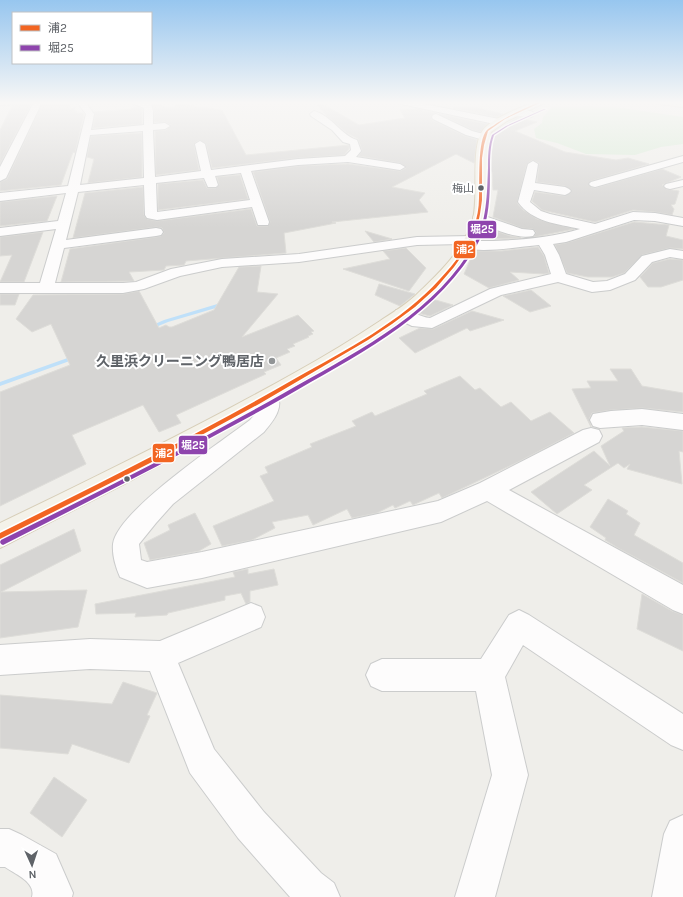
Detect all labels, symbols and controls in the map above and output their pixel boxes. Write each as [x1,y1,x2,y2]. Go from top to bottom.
legend [12,12,152,64]
text: 浦2 [48,21,67,35]
text: 堀25 [48,41,74,55]
place label: 梅山 [452,182,474,195]
marker: 梅山 [476,183,486,193]
line badge: 堀25 [467,220,497,239]
text: 堀25 [470,223,494,236]
line badge: 浦2 [453,240,476,259]
text: 浦2 [456,243,474,256]
place label: 久里浜クリーニング鴨居店 [96,353,264,370]
marker: 久里浜クリーニング鴨居店 [267,356,277,366]
line badge: 堀25 [178,435,208,455]
text: 堀25 [181,439,205,452]
line badge: 浦2 [152,443,175,463]
text: 浦2 [155,447,173,460]
unlabelled marker [122,474,132,484]
north arrow [12,845,52,885]
text: N [28,868,37,881]

